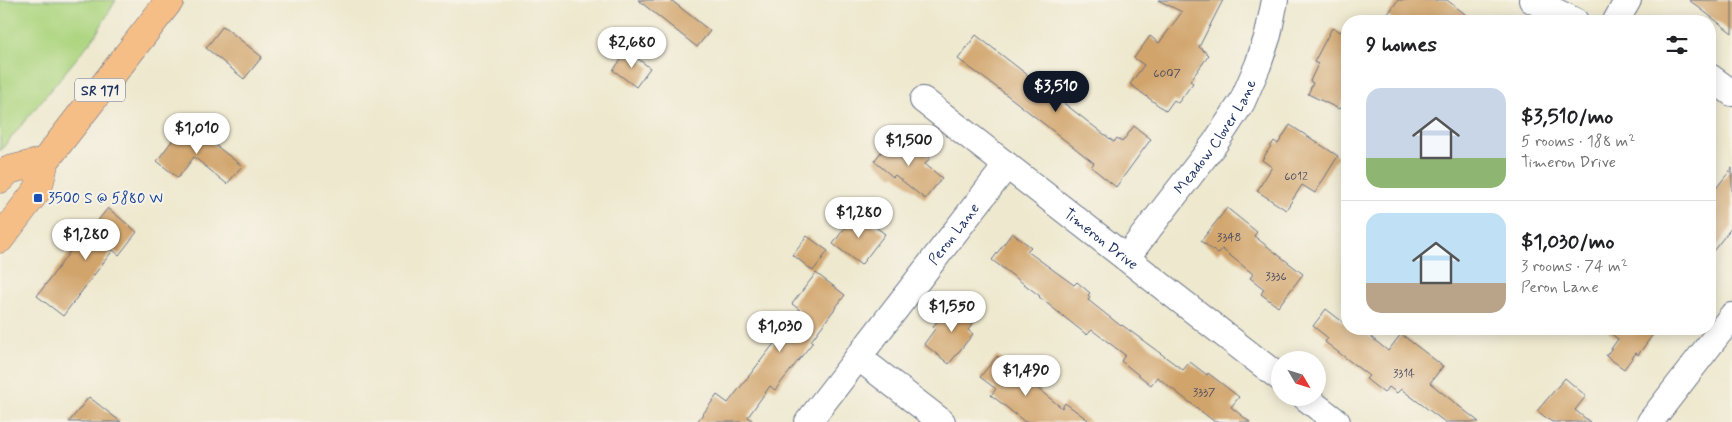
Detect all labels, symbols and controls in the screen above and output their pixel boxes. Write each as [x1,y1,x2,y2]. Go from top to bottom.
pin: $2,680 [591,27,673,69]
text: 9 homes [1366,31,1437,59]
icon: filters [1663,31,1691,59]
text: $2,680 [608,32,656,53]
house number: 6007 [1153,66,1181,82]
pin: $3,510 [1015,70,1097,113]
text: $3,510 [1034,76,1078,97]
street label: Meadow Clover Lane [1170,76,1262,199]
road number: SR 171 [75,78,125,102]
text: $3,510/mo [1521,103,1613,131]
icon: home [1406,108,1466,168]
pin: $1,010 [156,112,238,155]
text: $1,010 [175,118,219,139]
pin: $1,500 [868,124,950,167]
text: $1,500 [885,130,933,151]
text: 5 rooms · 188 m² [1521,131,1635,152]
text: Timeron Drive [1521,152,1616,173]
house number: 6012 [1284,169,1308,185]
place label: 3500 S @ 5880 W [48,189,163,209]
marker: 3500 S @ 5880 W [32,192,44,204]
pin: $1,280 [818,196,900,239]
street label: Peron Lane [924,199,985,269]
text: $1,280 [836,202,882,223]
street label: Timeron Drive [1059,204,1142,275]
pin: $1,280 [45,218,127,261]
text: $1,280 [63,224,109,245]
text: $1,030/mo [1521,228,1614,256]
house number: 3348 [1217,230,1241,246]
icon: home [1406,233,1466,293]
text: 3 rooms · 74 m² [1521,256,1628,277]
house number: 3336 [1265,269,1287,285]
text: Peron Lane [1521,277,1599,298]
pin: $1,550 [911,290,993,333]
text: $1,550 [929,296,975,317]
pin: $1,030 [739,310,821,353]
text: $1,030 [758,316,802,337]
north arrow [1271,351,1326,406]
map controls [1271,351,1326,406]
pin: $1,490 [985,354,1067,397]
text: $1,490 [1002,360,1050,381]
house number: 3314 [1393,366,1415,382]
house number: 3337 [1193,385,1215,401]

